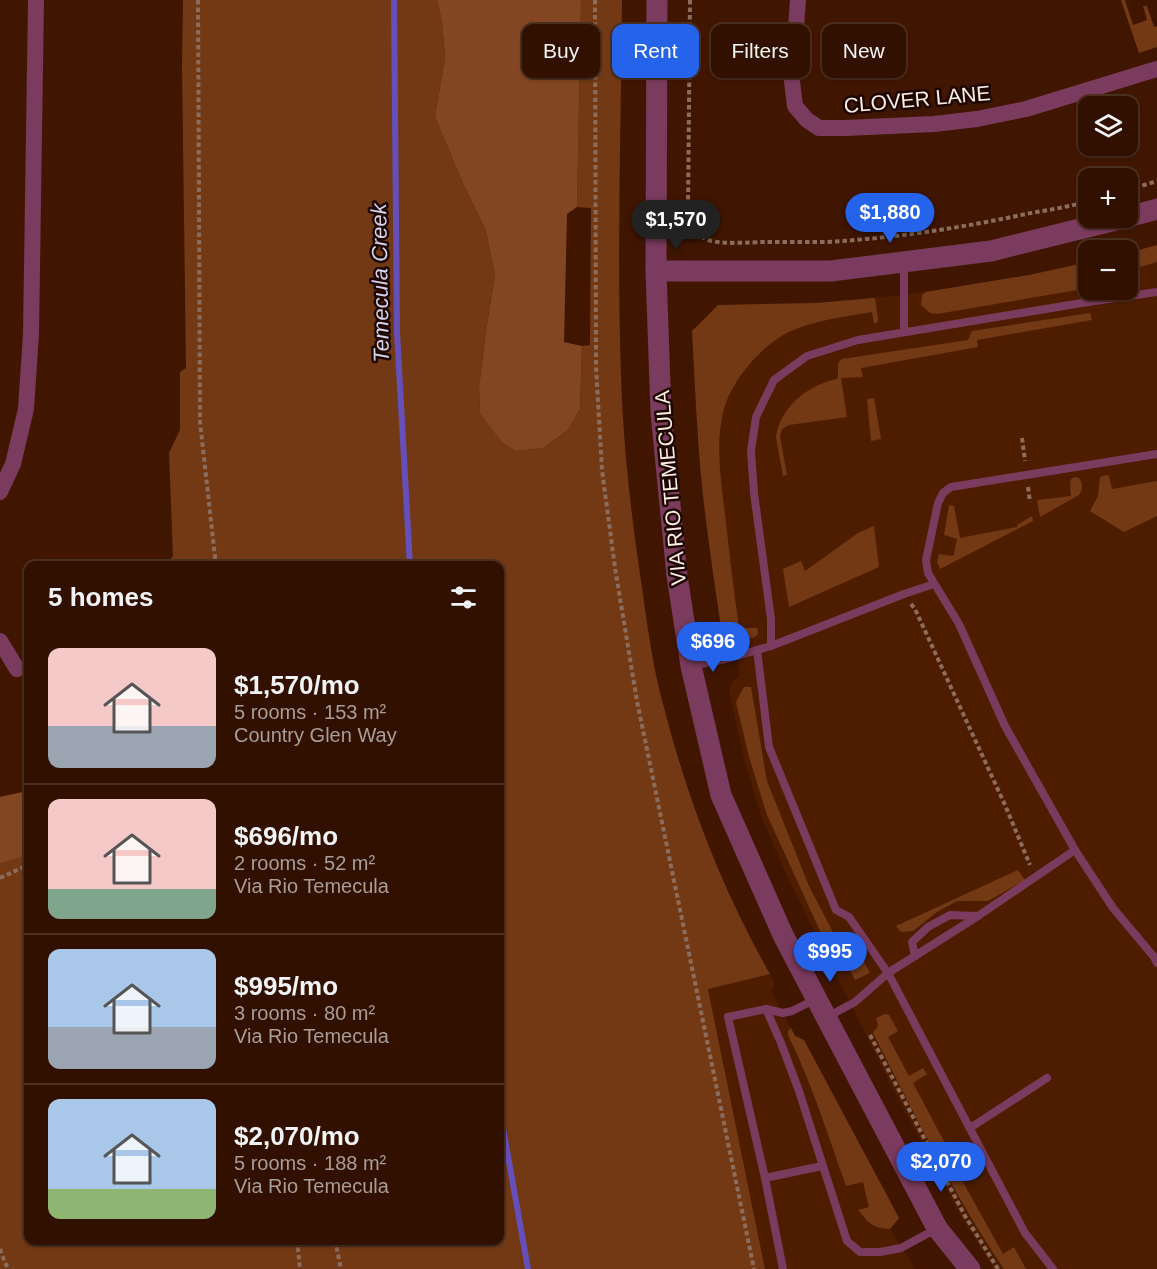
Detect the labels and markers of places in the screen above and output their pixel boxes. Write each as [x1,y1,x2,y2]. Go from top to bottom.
pin: $1,880 [841,193,939,244]
pin: $1,570 [627,200,725,251]
pin: $696 [677,622,749,673]
pin: $995 [794,932,866,983]
pin: $2,070 [892,1142,990,1193]

